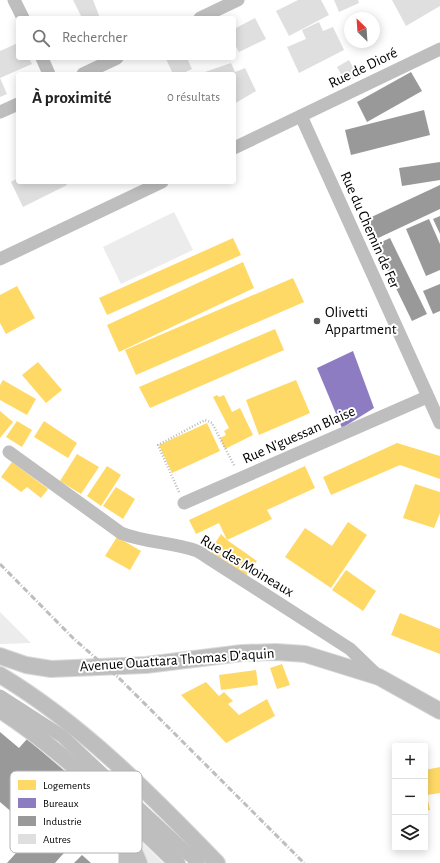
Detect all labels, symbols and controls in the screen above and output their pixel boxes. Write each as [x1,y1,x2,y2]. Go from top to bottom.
north arrow [344,12,380,48]
search box [16,16,236,60]
icon: search [30,27,52,49]
text: Rechercher [62,30,127,45]
street label: Rue de Dioré [326,45,400,91]
text: À proximité [32,89,112,106]
text: 0 résultats [167,91,220,104]
street label: Rue du Chemin de Fer [337,169,403,291]
place label: Olivetti Appartment [325,305,397,337]
marker: Olivetti Appartment [312,316,322,326]
street label: Rue N'guessan Blaise [240,403,358,467]
street label: Rue des Moineaux [198,532,297,600]
street label: Avenue Ouattara Thomas D'aquin [79,646,275,674]
map controls [392,743,428,851]
button: + [392,743,428,779]
legend [10,771,142,853]
button: − [392,779,428,815]
text: Logements [43,780,90,791]
text: Bureaux [43,798,79,809]
button: layers [392,815,428,851]
text: Industrie [43,816,82,827]
text: Autres [43,834,71,845]

